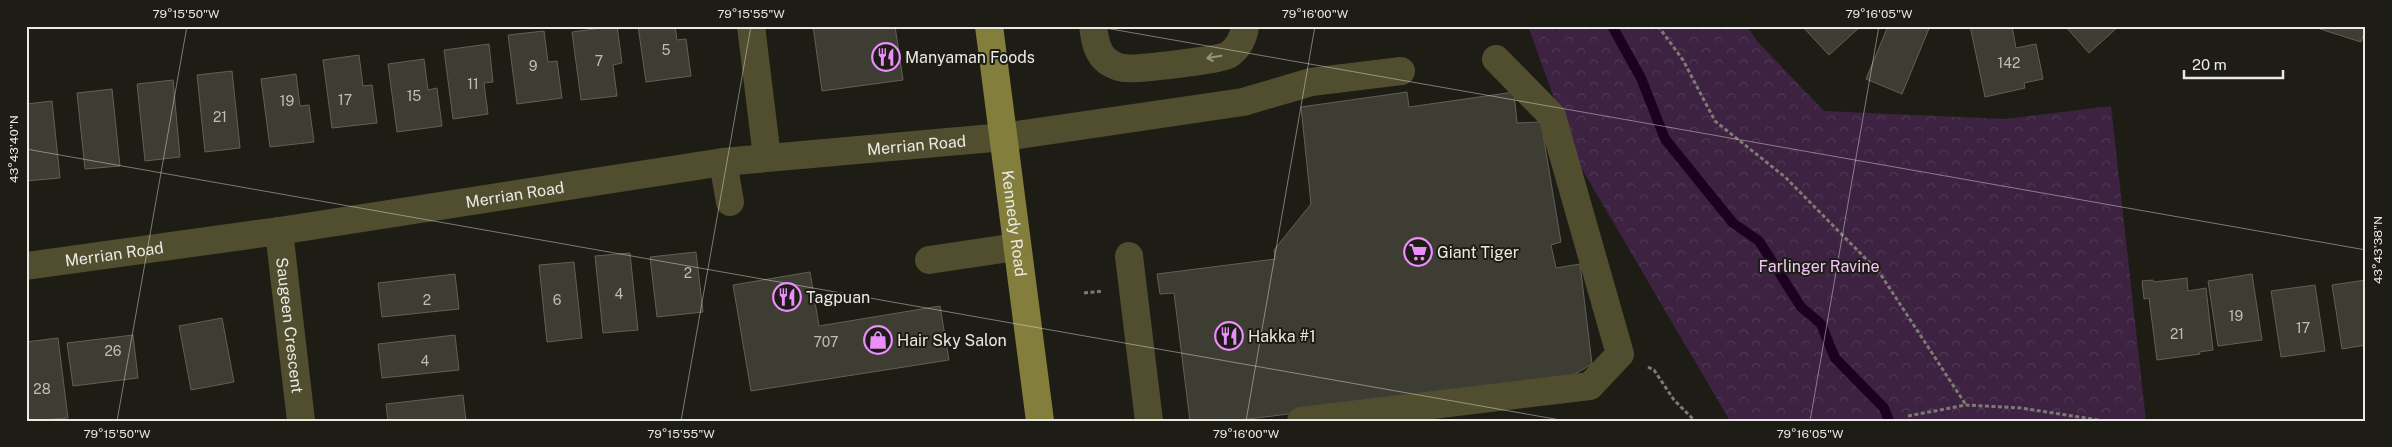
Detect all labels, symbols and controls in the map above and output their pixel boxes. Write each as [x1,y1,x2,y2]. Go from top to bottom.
text: 79°15'50"W [152,7,220,21]
text: 79°15'55"W [717,7,785,21]
text: 79°16'00"W [1282,7,1349,21]
text: 79°16'05"W [1846,7,1913,21]
house number: 5 [662,42,671,58]
restaurant icon: Manyaman Foods [871,42,901,72]
place label: Manyaman Foods [905,48,1035,67]
scale bar [2184,48,2283,80]
house number: 7 [595,53,603,69]
one-way arrow [1206,53,1222,63]
house number: 142 [1998,55,2020,71]
text: 20 m [2192,56,2227,73]
house number: 9 [529,58,538,74]
house number: 11 [467,76,479,92]
house number: 15 [407,88,421,104]
house number: 17 [338,92,352,108]
house number: 19 [280,93,294,109]
house number: 21 [213,109,227,125]
text: 43°43'40"N [7,115,21,183]
street label: Merrian Road [866,131,967,159]
street label: Kennedy Road [998,169,1031,278]
street label: Merrian Road [464,177,565,211]
text: 43°43'38"N [2371,216,2385,284]
supermarket icon: Giant Tiger [1403,237,1433,267]
street label: Merrian Road [64,238,165,270]
place label: Giant Tiger [1437,243,1519,262]
street label: Saugeen Crescent [273,256,307,394]
park label: Farlinger Ravine [1758,257,1880,276]
house number: 2 [684,265,692,281]
restaurant icon: Tagpuan [772,282,802,312]
house number: 4 [615,286,624,302]
place label: Tagpuan [806,288,870,307]
house number: 2 [423,292,431,308]
house number: 6 [553,292,562,308]
house number: 19 [2229,308,2243,324]
house number: 17 [2296,320,2310,336]
restaurant icon: Hakka #1 [1214,321,1244,351]
shop icon: Hair Sky Salon [863,325,893,355]
house number: 21 [2170,326,2184,342]
place label: Hakka #1 [1248,327,1316,346]
place label: Hair Sky Salon [897,331,1007,350]
house number: 707 [814,334,838,350]
house number: 26 [104,343,122,359]
house number: 4 [421,353,430,369]
house number: 28 [33,381,51,397]
text: 79°15'50"W [83,427,151,441]
text: 79°15'55"W [647,427,715,441]
text: 79°16'00"W [1213,427,1280,441]
text: 79°16'05"W [1777,427,1844,441]

